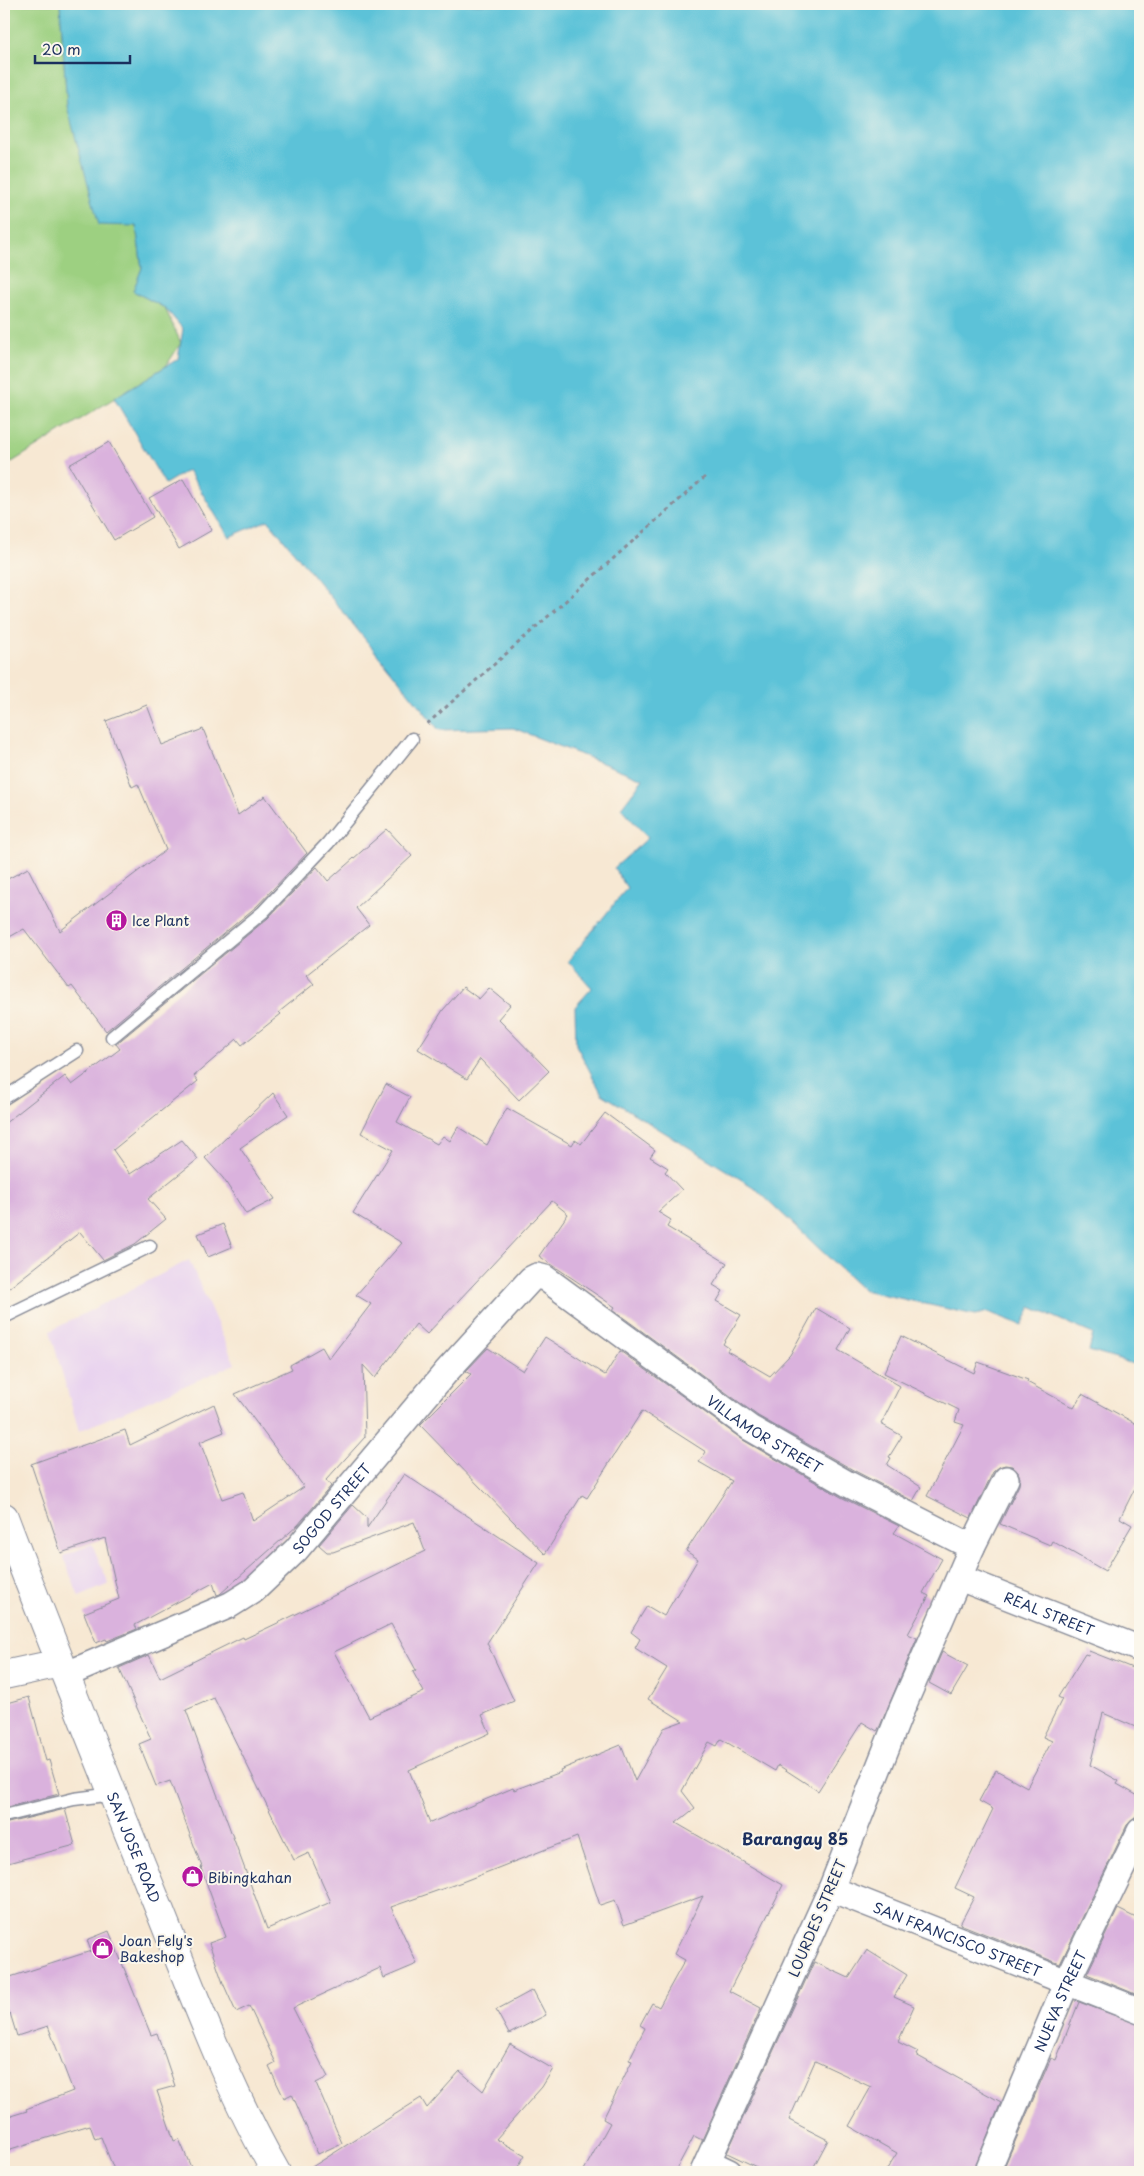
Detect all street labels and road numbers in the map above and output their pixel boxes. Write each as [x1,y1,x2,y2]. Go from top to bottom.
street label: VILLAMOR STREET [703,1390,827,1478]
street label: SOGOD STREET [287,1458,376,1558]
street label: REAL STREET [1001,1586,1098,1641]
street label: SAN JOSE ROAD [102,1788,166,1906]
street label: LOURDES STREET [783,1855,851,1980]
street label: SAN FRANCISCO STREET [870,1896,1045,1982]
street label: NUEVA STREET [1028,1946,1091,2055]

